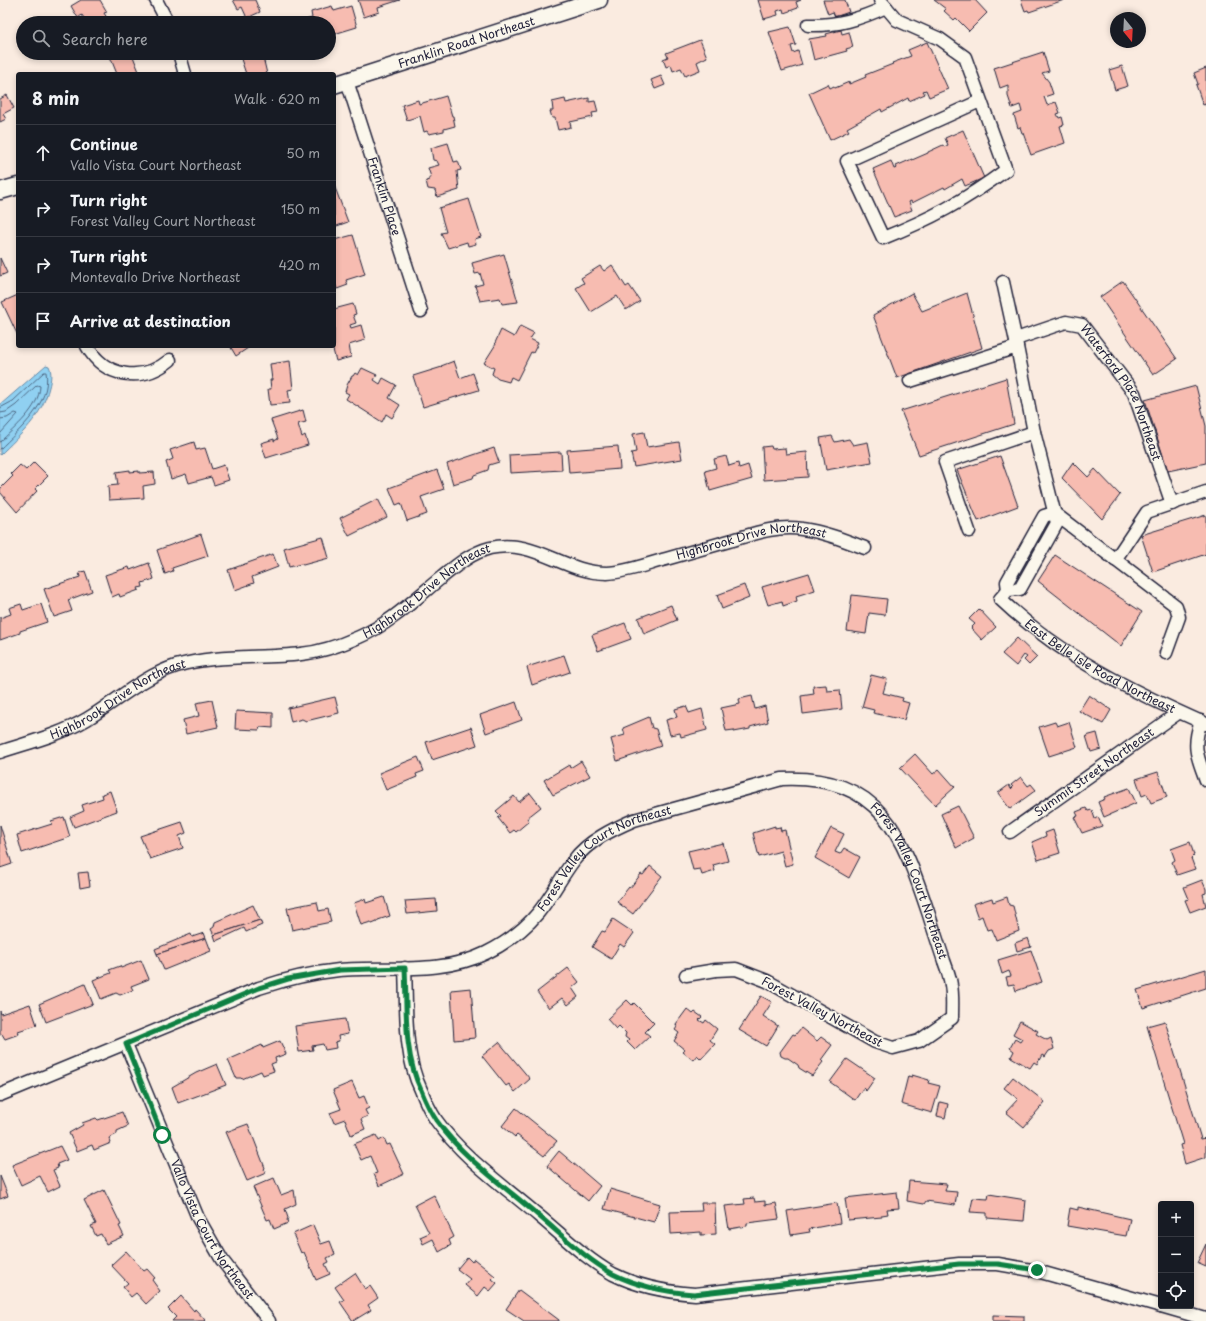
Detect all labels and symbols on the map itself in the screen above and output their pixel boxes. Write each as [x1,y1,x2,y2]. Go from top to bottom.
street label: Franklin Road Northeast [395,11,537,72]
north arrow [1110,12,1146,48]
street label: Franklin Place [364,154,406,238]
street label: Waterford Place Northeast [1077,320,1167,463]
street label: Highbrook Drive Northeast [674,518,829,564]
street label: Highbrook Drive Northeast [359,538,492,642]
street label: East Belle Isle Road Northeast [1021,614,1179,717]
street label: Highbrook Drive Northeast [47,654,188,743]
street label: Summit Street Northeast [1030,723,1157,820]
street label: Forest Valley Court Northeast [867,797,953,961]
street label: Forest Valley Court Northeast [532,800,673,915]
street label: Forest Valley Northeast [759,971,886,1051]
route start [153,1126,171,1144]
street label: Vallo Vista Court Northeast [167,1156,259,1303]
route end [1028,1261,1046,1279]

